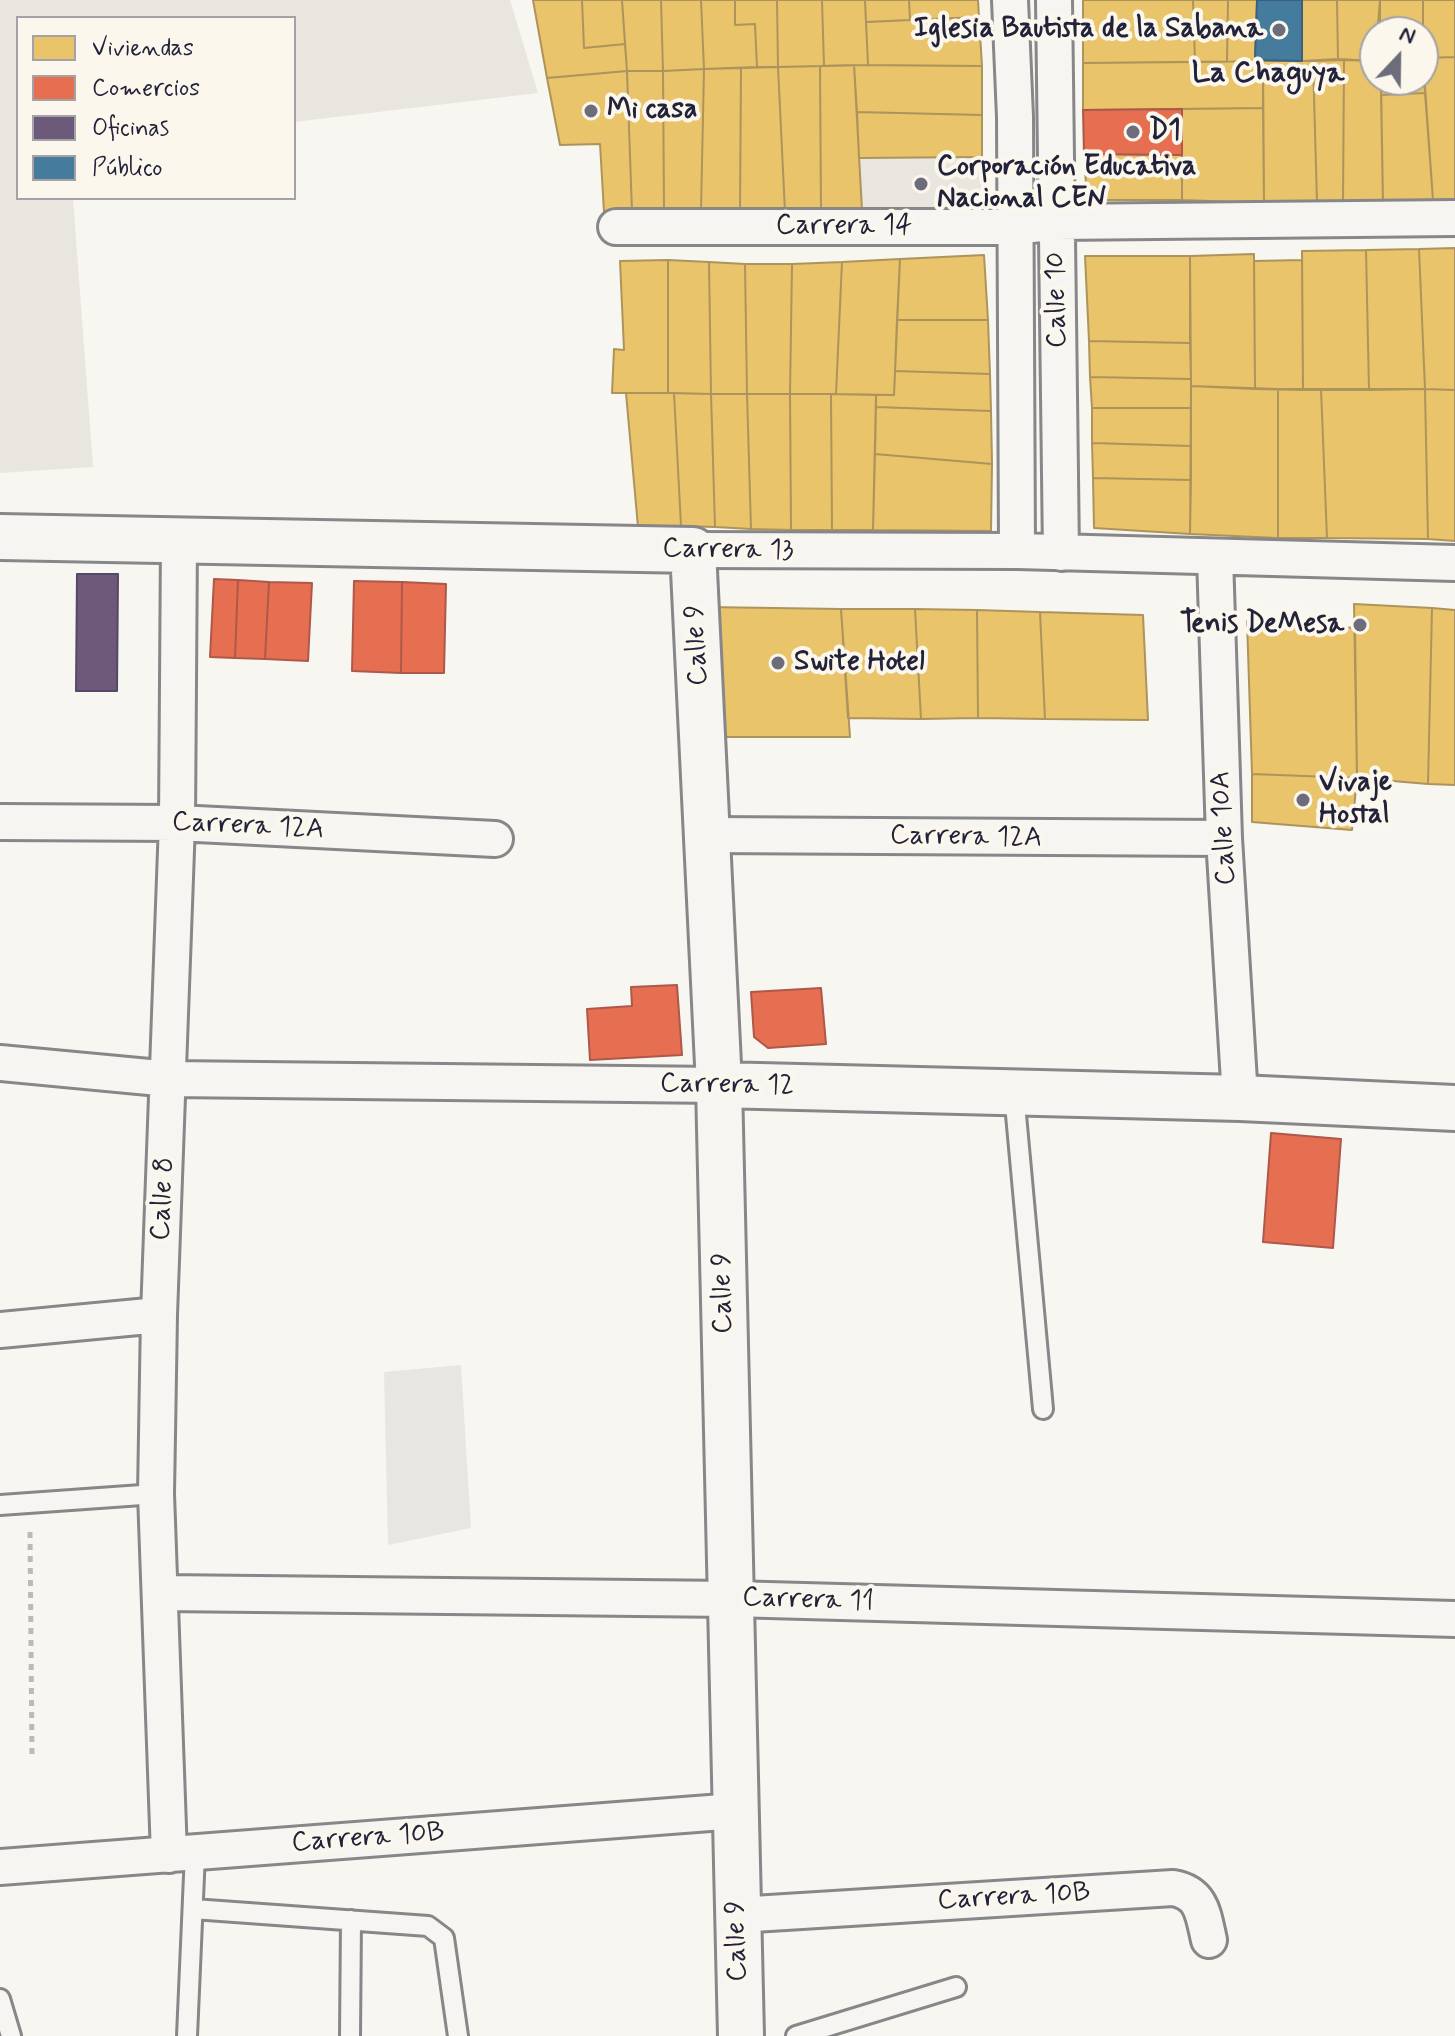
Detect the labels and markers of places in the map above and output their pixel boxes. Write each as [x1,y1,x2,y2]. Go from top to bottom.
place label: Iglesia Bautista de la Sabana [914,13,1263,47]
marker: Iglesia Bautista de la Sabana [1270,21,1288,39]
place label: Mi casa [607,94,697,128]
marker: Mi casa [582,102,600,120]
place label: D1 [1149,115,1181,149]
marker: D1 [1124,123,1142,141]
place label: Corporación Educativa Nacional CEN [937,151,1196,217]
marker: Corporación Educativa Nacional CEN [912,175,930,193]
place label: Tenis DeMesa [1180,608,1344,642]
marker: Tenis DeMesa [1351,616,1369,634]
place label: Swite Hotel [794,646,924,680]
marker: Swite Hotel [769,654,787,672]
place label: Vivaje Hostal [1319,767,1392,833]
marker: Vivaje Hostal [1294,791,1312,809]

